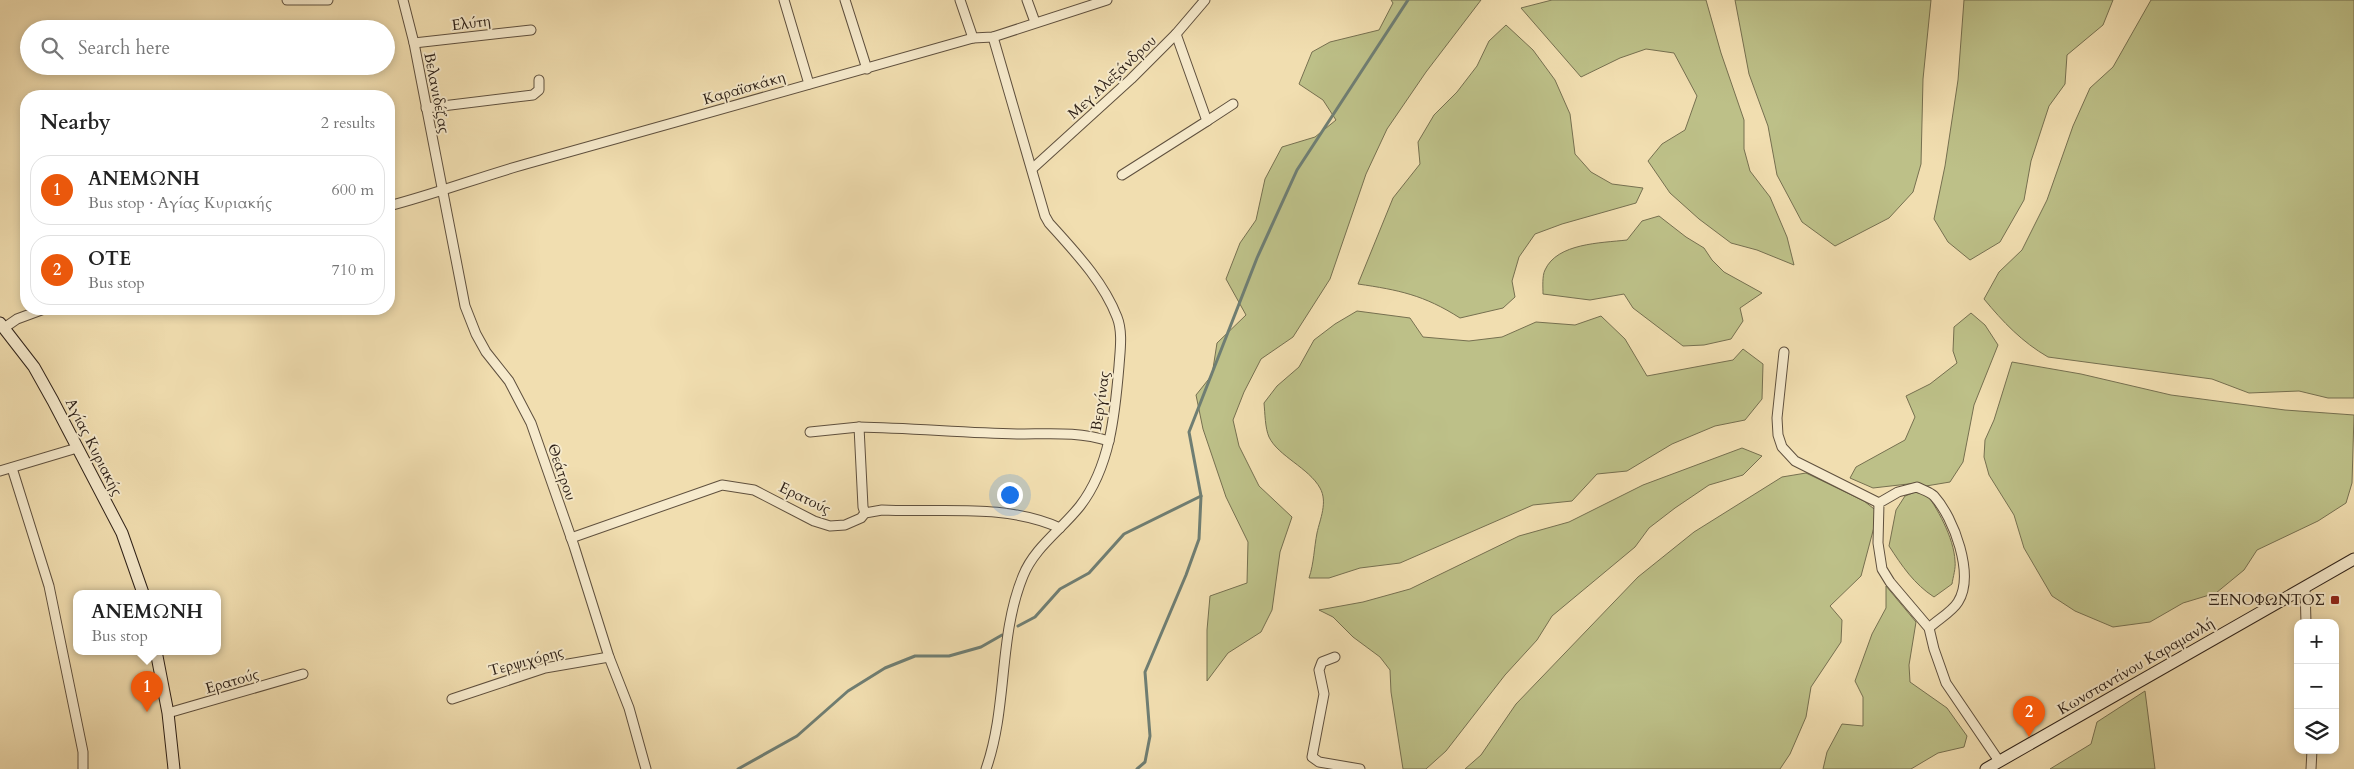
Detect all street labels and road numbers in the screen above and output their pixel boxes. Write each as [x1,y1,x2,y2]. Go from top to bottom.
street label: Ελύτη [450,11,492,35]
street label: Μεγ.Αλεξάνδρου [1063,31,1161,123]
street label: Βελανιδέζας [419,51,455,136]
street label: Καραϊσκάκη [701,67,787,109]
street label: Βεργίνας [1086,369,1114,432]
street label: Αγίας Κυριακής [61,395,128,500]
street label: Θεάτρου [543,441,581,503]
street label: Ερατούς [776,477,835,519]
street label: Κωνσταντίνου Καραμανλή [2054,613,2218,719]
street label: Τερψιχόρης [486,641,566,681]
street label: Ερατούς [203,664,262,698]

